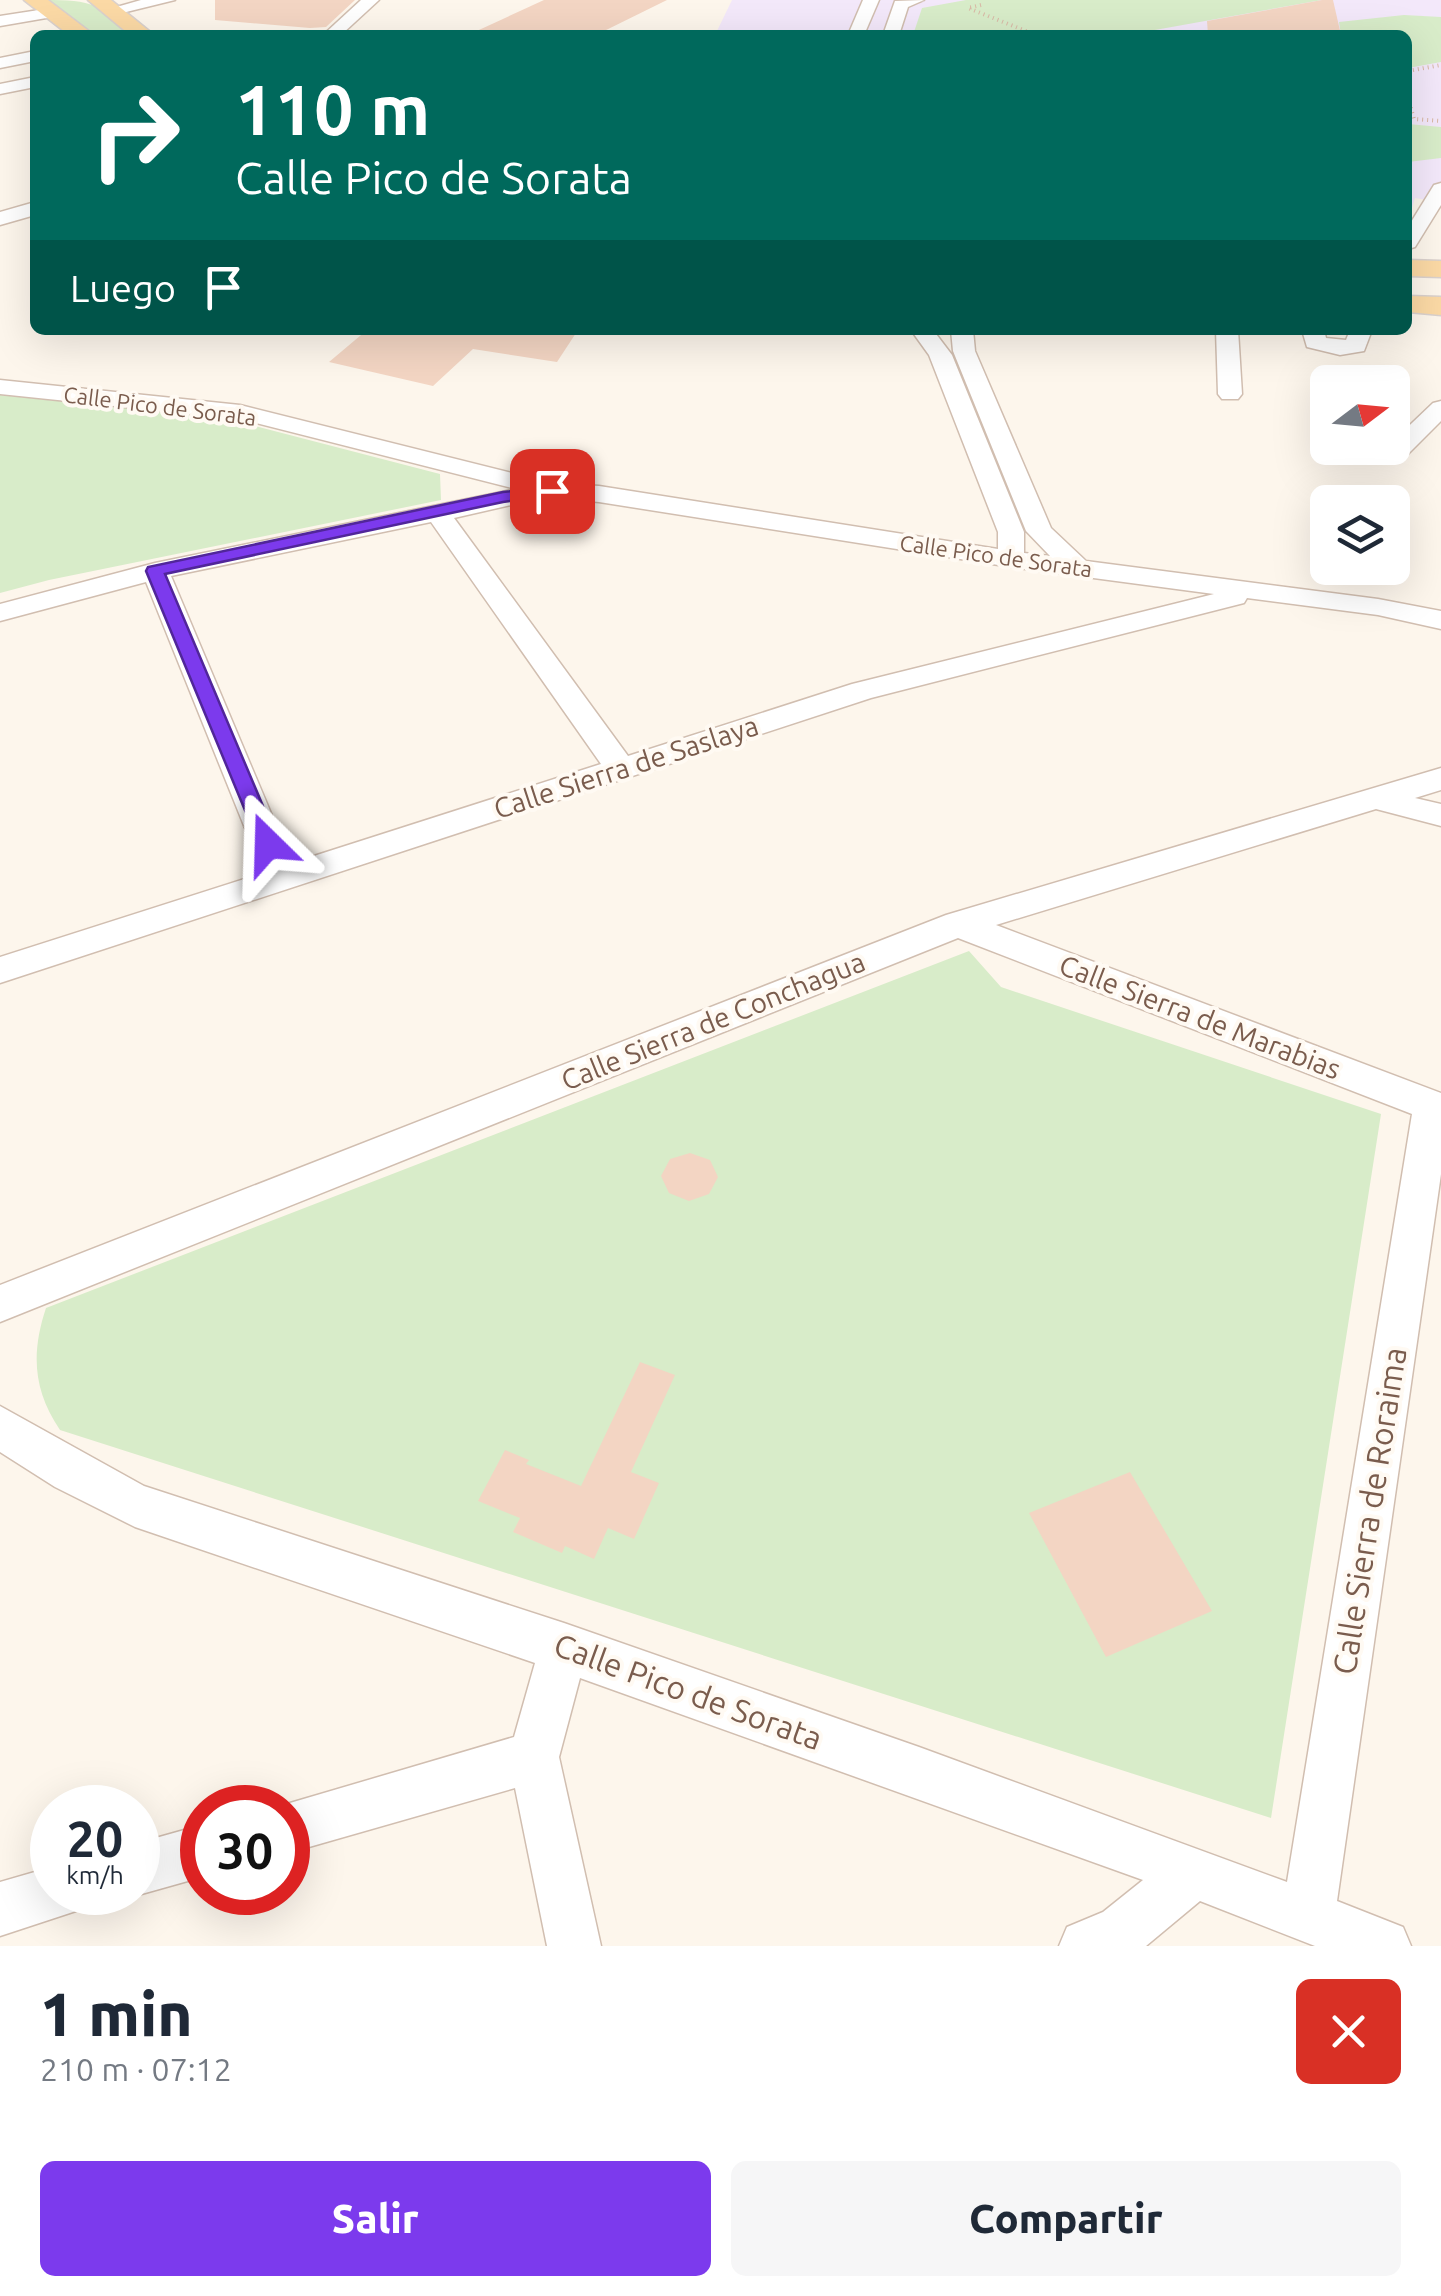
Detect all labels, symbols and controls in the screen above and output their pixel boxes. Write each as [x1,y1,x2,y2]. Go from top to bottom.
icon: right [70,70,200,200]
text: 110 m [235,70,430,148]
text: Calle Pico de Sorata [235,152,632,203]
icon: arrive [196,260,251,315]
text: Luego [70,267,176,309]
north arrow [1310,365,1410,465]
map controls [1310,365,1410,585]
street label: Calle Pico de Sorata [62,381,258,430]
pin [510,449,595,534]
icon: arrive [525,464,580,519]
button: layers [1310,485,1410,585]
street label: Calle Pico de Sorata [898,530,1094,581]
street label: Calle Sierra de Saslaya [490,709,762,824]
position arrow [216,792,320,896]
street label: Calle Sierra de Conchagua [556,945,869,1096]
street label: Calle Sierra de Marabias [1055,949,1345,1085]
street label: Calle Sierra de Roraima [1325,1345,1413,1677]
street label: Calle Pico de Sorata [550,1626,827,1756]
speed limit sign: 30 [180,1785,310,1915]
text: 20 [67,1810,123,1866]
text: km/h [66,1861,124,1889]
button: close [1296,1979,1401,2084]
text: 1 min [40,1980,193,2047]
text: 210 m · 07:12 [40,2051,232,2087]
button: Salir [40,2161,711,2276]
button: Compartir [731,2161,1401,2276]

